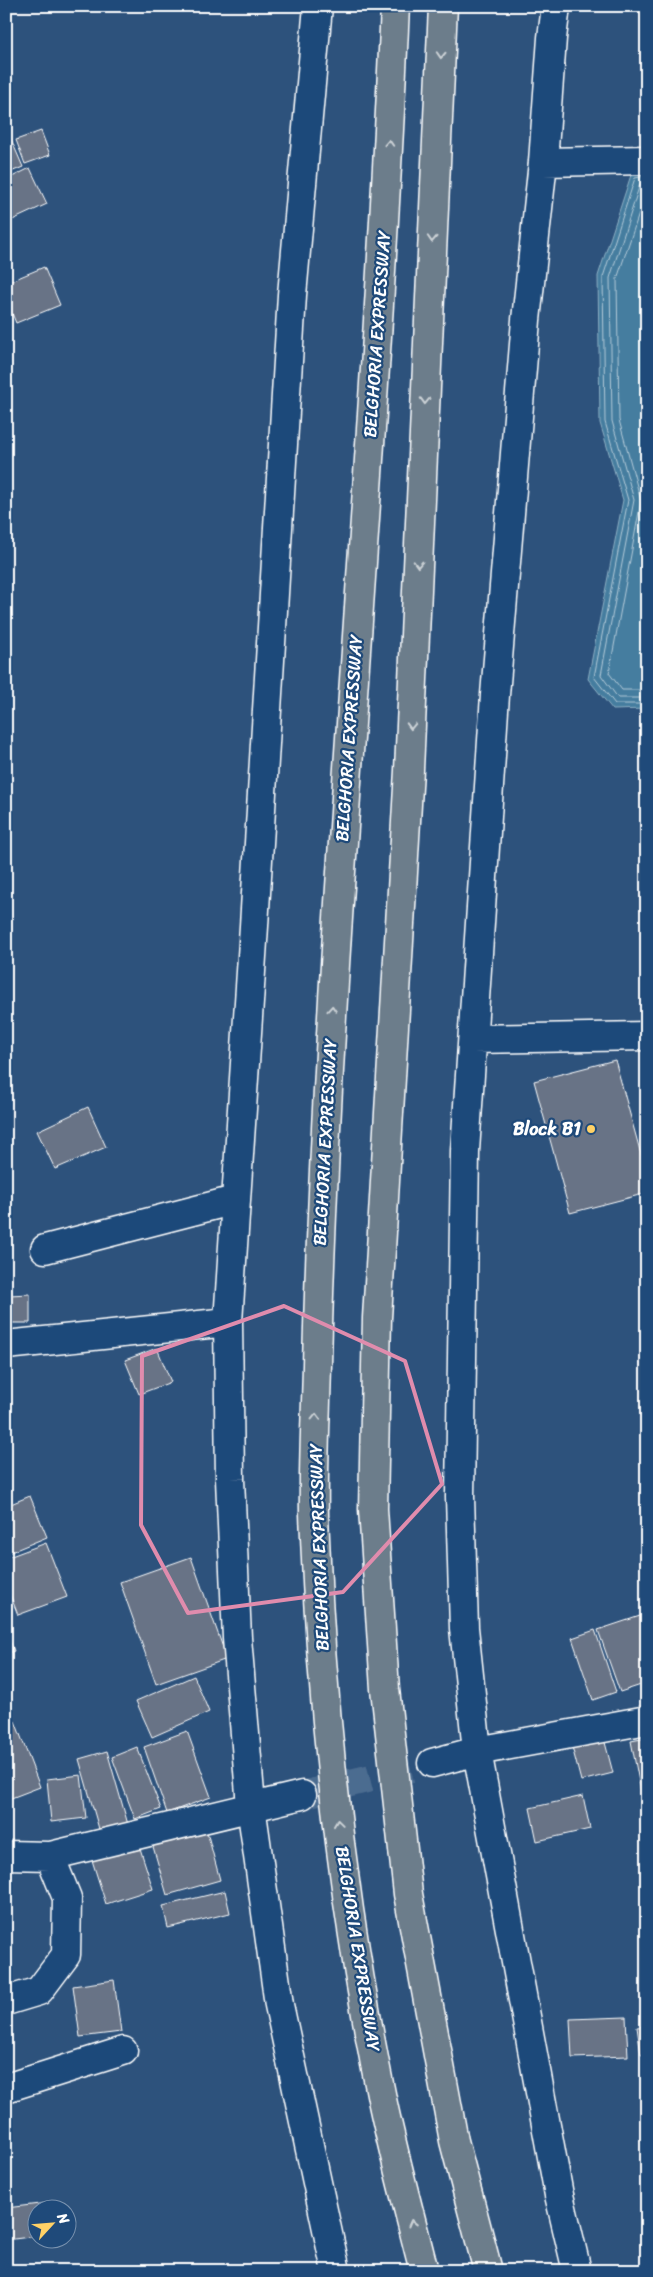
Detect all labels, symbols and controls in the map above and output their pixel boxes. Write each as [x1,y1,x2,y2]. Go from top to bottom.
one-way arrow [435,51,446,59]
one-way arrow [384,139,394,146]
street label: BELGHORIA EXPRESSWAY [354,228,400,439]
one-way arrow [426,235,437,243]
one-way arrow [419,397,430,405]
one-way arrow [412,560,423,568]
street label: BELGHORIA EXPRESSWAY [326,632,372,843]
one-way arrow [406,722,416,730]
one-way arrow [327,1005,338,1013]
street label: BELGHORIA EXPRESSWAY [304,1036,346,1247]
place label: Block B1 [513,1113,581,1145]
marker: Block B1 [585,1123,597,1135]
one-way arrow [311,1412,321,1420]
street label: BELGHORIA EXPRESSWAY [299,1442,339,1651]
one-way arrow [333,1819,343,1827]
street label: BELGHORIA EXPRESSWAY [326,1844,390,2055]
north arrow [28,2200,78,2250]
text: N [49,2208,77,2229]
one-way arrow [407,2219,418,2228]

